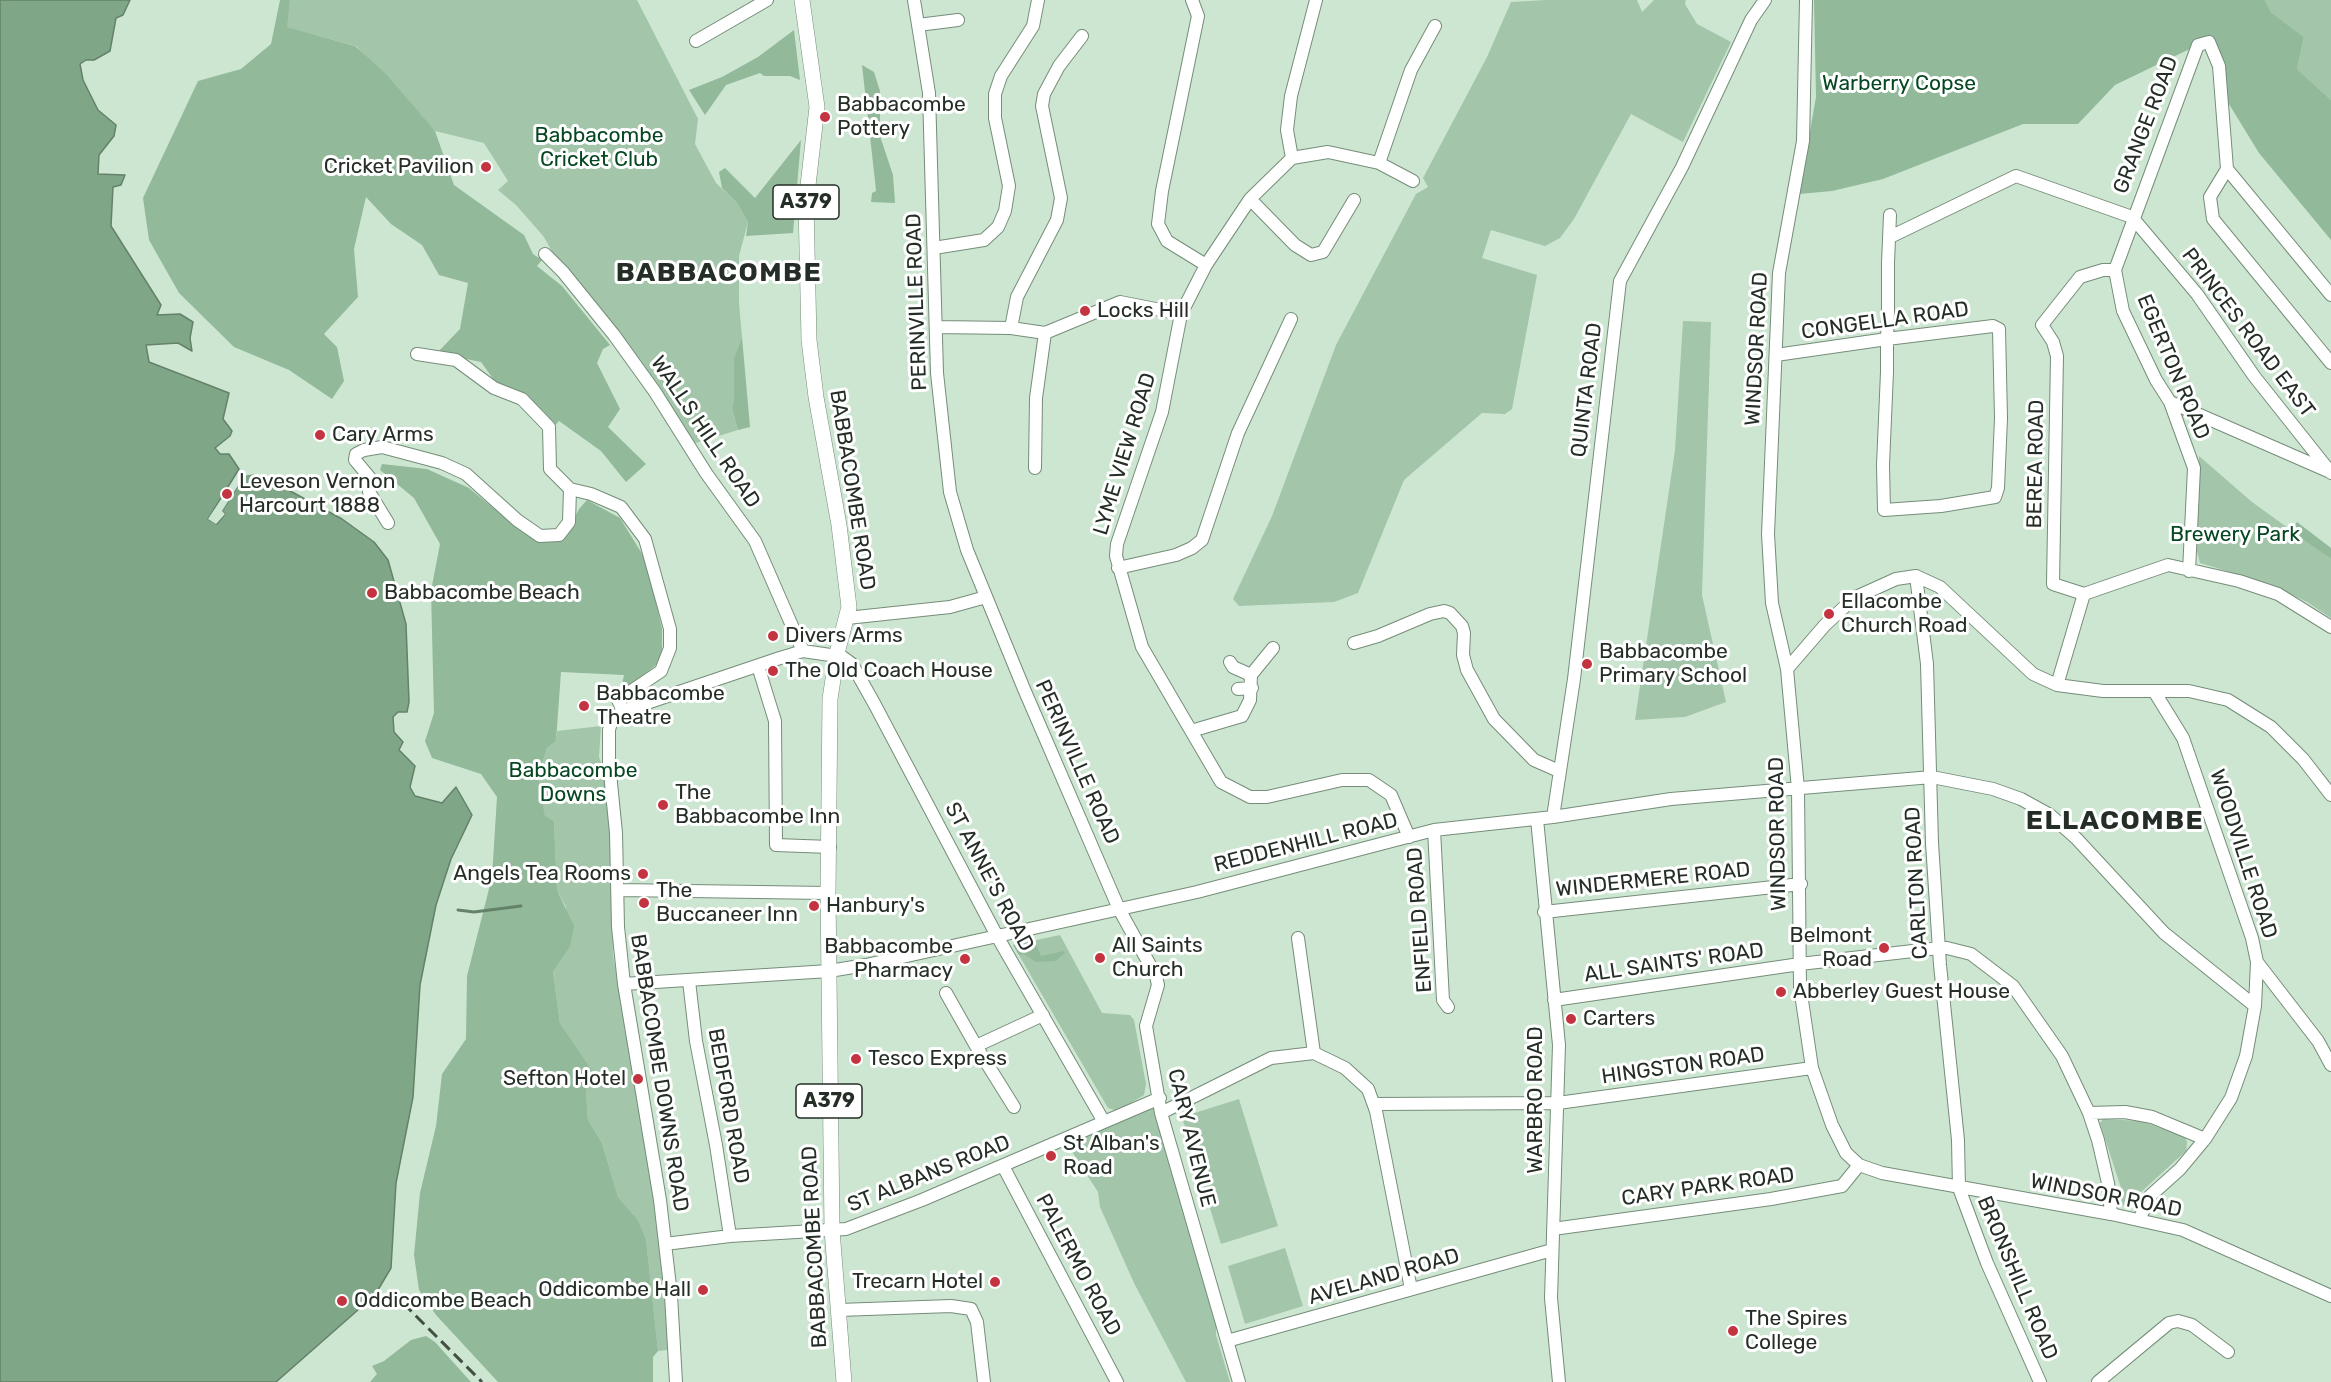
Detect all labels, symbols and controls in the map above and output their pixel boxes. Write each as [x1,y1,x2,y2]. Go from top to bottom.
street label: GRANGE ROAD [2108,53,2184,197]
park label: Warberry Copse [1822,71,1976,97]
place label: Babbacombe Pottery [837,92,966,142]
marker: Babbacombe Pottery [818,110,832,124]
park label: Babbacombe Cricket Club [535,123,663,173]
place label: Cricket Pavilion [324,154,474,180]
marker: Cricket Pavilion [479,160,493,174]
road number: A379 [773,185,839,219]
street label: PERINVILLE ROAD [901,213,933,391]
street label: PRINCES ROAD EAST [2176,243,2320,423]
district label: BABBACOMBE [616,257,822,289]
street label: WINDSOR ROAD [1740,271,1774,427]
street label: EGERTON ROAD [2131,291,2215,443]
street label: CONGELLA ROAD [1800,297,1970,345]
place label: Locks Hill [1097,298,1189,324]
marker: Locks Hill [1078,304,1092,318]
street label: QUINTA ROAD [1566,321,1608,459]
street label: WALLS HILL ROAD [645,351,765,513]
street label: LYME VIEW ROAD [1088,370,1162,538]
street label: BABBACOMBE ROAD [824,388,880,592]
street label: BEREA ROAD [2022,399,2050,529]
place label: Cary Arms [332,422,434,448]
marker: Cary Arms [313,428,327,442]
place label: Leveson Vernon Harcourt 1888 [239,469,396,519]
marker: Leveson Vernon Harcourt 1888 [220,487,234,501]
park label: Brewery Park [2170,522,2300,548]
place label: Babbacombe Beach [384,580,580,606]
marker: Babbacombe Beach [365,586,379,600]
place label: Ellacombe Church Road [1841,589,1967,639]
marker: Ellacombe Church Road [1822,607,1836,621]
place label: Divers Arms [785,623,903,649]
marker: Divers Arms [766,629,780,643]
place label: Babbacombe Primary School [1599,639,1747,689]
marker: Babbacombe Primary School [1580,657,1594,671]
place label: The Old Coach House [785,658,993,684]
marker: The Old Coach House [766,664,780,678]
street label: PERINVILLE ROAD [1029,676,1125,848]
place label: Babbacombe Theatre [596,681,725,731]
marker: Babbacombe Theatre [577,699,591,713]
street label: WINDSOR ROAD [1764,757,1792,911]
park label: Babbacombe Downs [509,758,637,808]
street label: WOODVILLE ROAD [2204,766,2282,942]
place label: The Babbacombe Inn [675,780,840,830]
marker: The Babbacombe Inn [656,798,670,812]
street label: ST ANNE'S ROAD [939,798,1039,956]
district label: ELLACOMBE [2026,805,2204,837]
street label: CARLTON ROAD [1900,806,1934,960]
street label: REDDENHILL ROAD [1212,808,1400,878]
street label: ENFIELD ROAD [1402,846,1438,994]
street label: WINDERMERE ROAD [1555,857,1751,903]
place label: Angels Tea Rooms [453,861,631,887]
marker: Angels Tea Rooms [636,867,650,881]
place label: The Buccaneer Inn [656,878,798,928]
place label: Hanbury's [826,893,925,919]
marker: The Buccaneer Inn [637,896,651,910]
marker: Hanbury's [807,899,821,913]
place label: Belmont Road [1790,923,1872,973]
street label: BABBACOMBE DOWNS ROAD [625,932,693,1214]
place label: All Saints Church [1112,933,1203,983]
place label: Babbacombe Pharmacy [824,934,953,984]
street label: ALL SAINTS' ROAD [1583,938,1765,988]
marker: Belmont Road [1877,941,1891,955]
marker: All Saints Church [1093,951,1107,965]
marker: Babbacombe Pharmacy [958,952,972,966]
place label: Abberley Guest House [1793,979,2010,1005]
marker: Abberley Guest House [1774,985,1788,999]
place label: Carters [1583,1006,1655,1032]
marker: Carters [1564,1012,1578,1026]
street label: BEDFORD ROAD [702,1026,754,1186]
street label: WARBRO ROAD [1523,1026,1549,1174]
street label: HINGSTON ROAD [1600,1042,1766,1090]
place label: Tesco Express [868,1046,1007,1072]
marker: Tesco Express [849,1052,863,1066]
place label: Sefton Hotel [503,1066,626,1092]
street label: CARY AVENUE [1162,1066,1220,1210]
marker: Sefton Hotel [631,1072,645,1086]
road number: A379 [796,1084,862,1118]
street label: ST ALBANS ROAD [844,1130,1014,1218]
place label: St Alban's Road [1063,1131,1160,1181]
street label: BABBACOMBE ROAD [797,1145,833,1349]
marker: St Alban's Road [1044,1149,1058,1163]
street label: CARY PARK ROAD [1620,1162,1796,1212]
street label: WINDSOR ROAD [2028,1169,2184,1223]
street label: PALERMO ROAD [1030,1190,1126,1340]
street label: BRONSHILL ROAD [1971,1192,2063,1364]
street label: AVELAND ROAD [1306,1243,1462,1311]
place label: Trecarn Hotel [852,1269,983,1295]
marker: Trecarn Hotel [988,1275,1002,1289]
place label: Oddicombe Hall [538,1277,691,1303]
marker: Oddicombe Hall [696,1283,710,1297]
place label: Oddicombe Beach [354,1288,532,1314]
marker: Oddicombe Beach [335,1294,349,1308]
place label: The Spires College [1745,1306,1847,1356]
marker: The Spires College [1726,1324,1740,1338]

